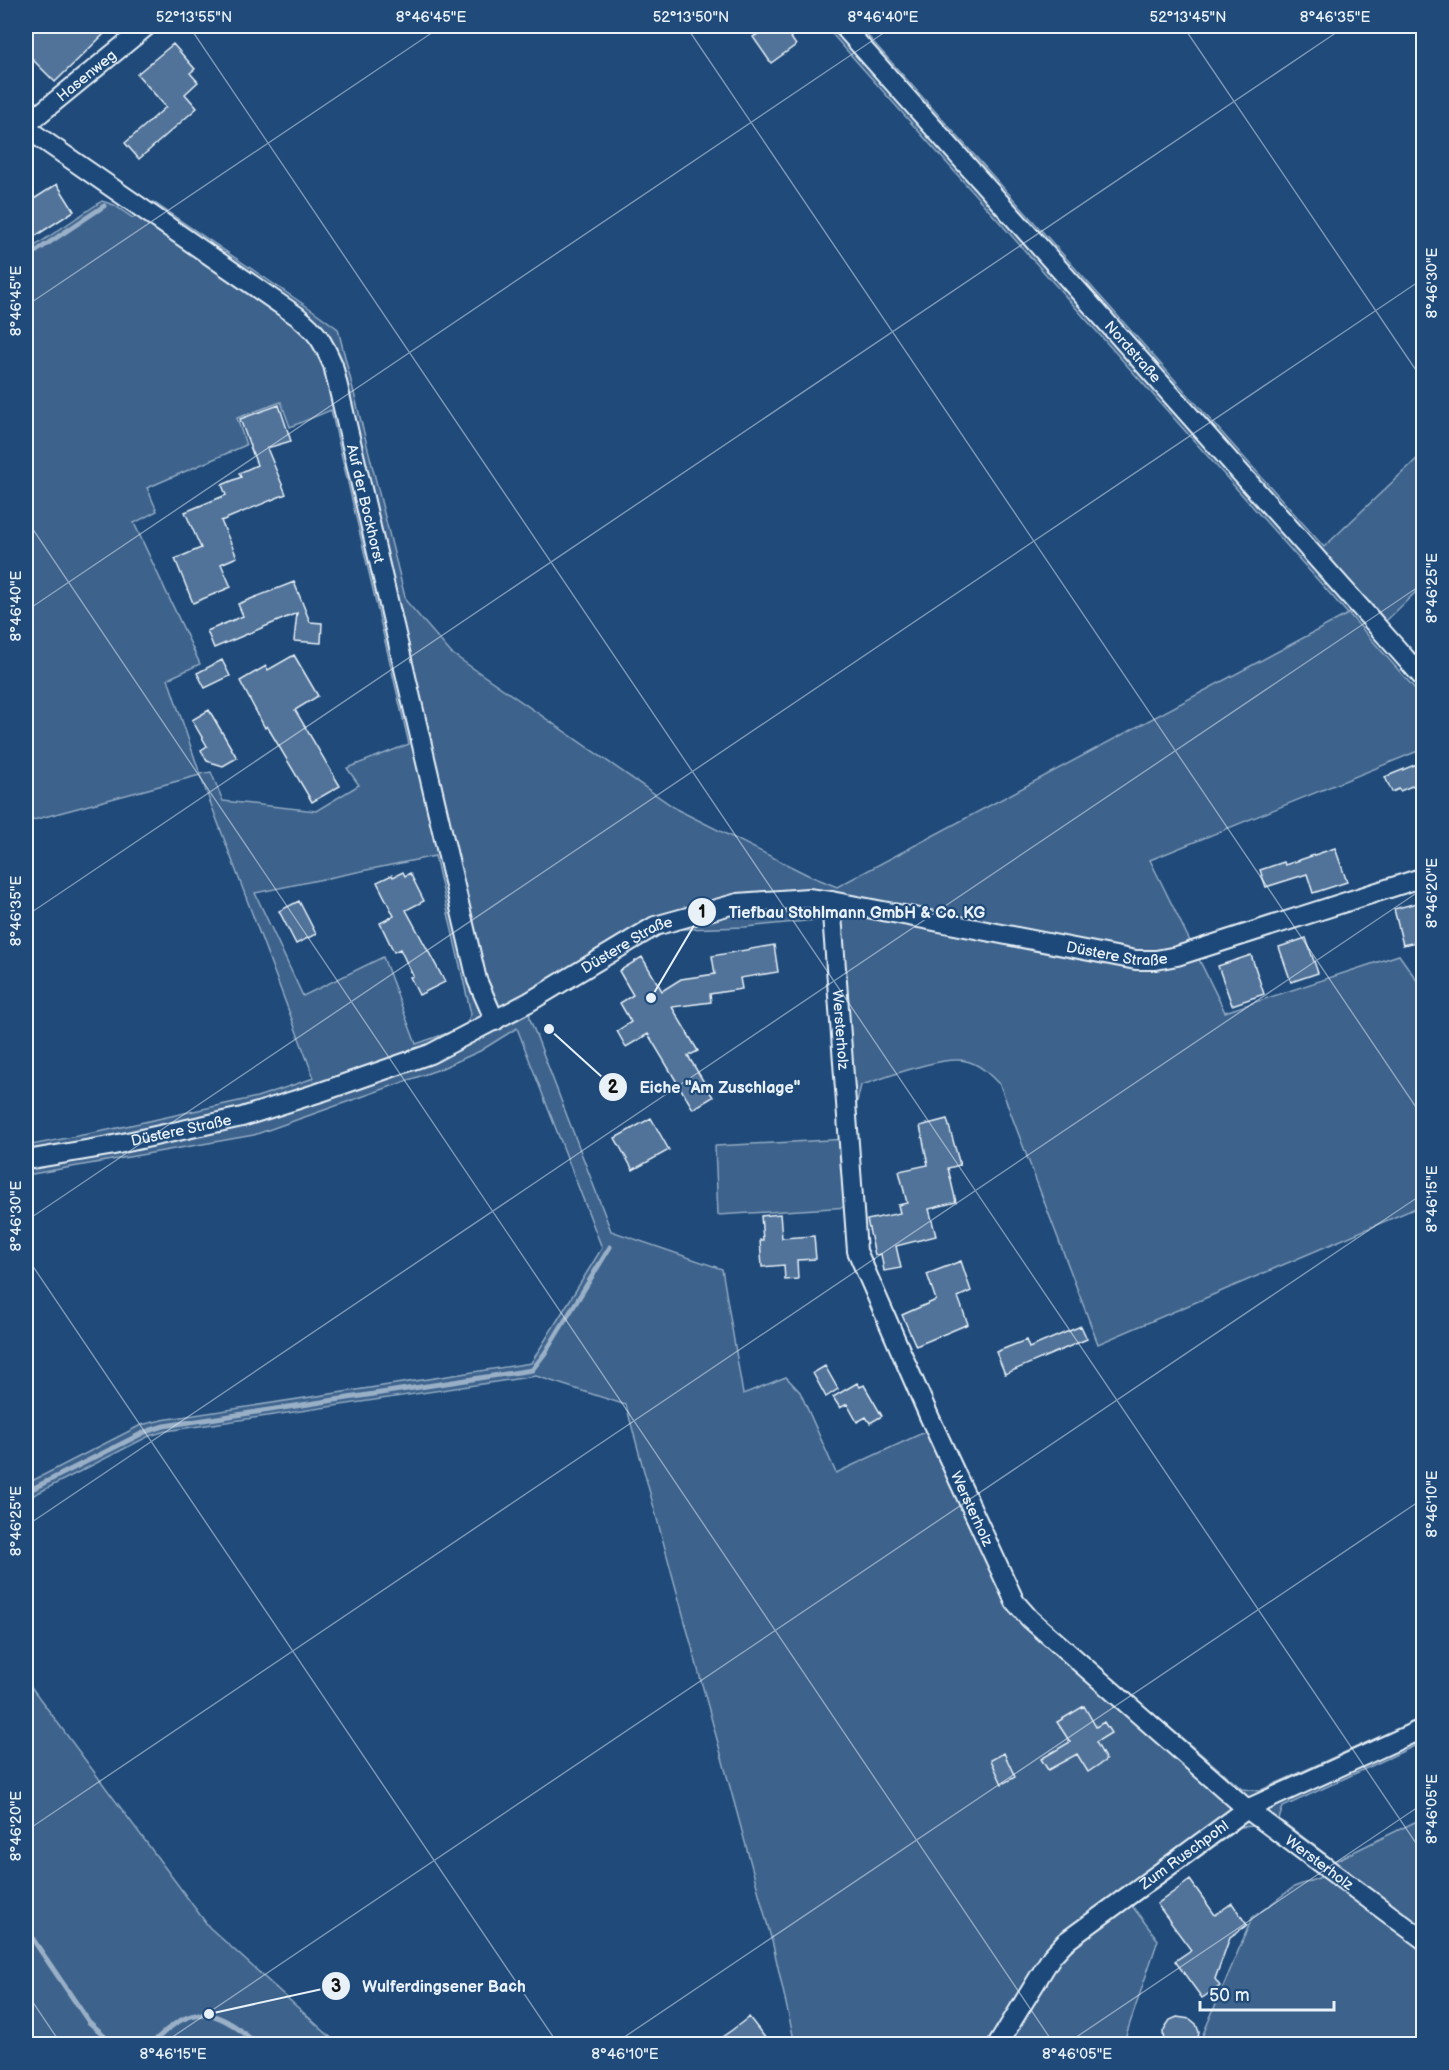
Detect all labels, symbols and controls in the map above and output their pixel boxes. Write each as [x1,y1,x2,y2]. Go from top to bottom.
text: 52°13'55"N [156,8,232,27]
text: 8°46'45"E [396,8,466,27]
text: 52°13'50"N [653,8,729,27]
text: 8°46'40"E [848,8,919,27]
text: 52°13'45"N [1150,8,1226,27]
text: 8°46'35"E [1300,8,1370,27]
street label: Hasenweg [53,46,120,106]
text: 8°46'30"E [1423,247,1442,318]
text: 8°46'45"E [7,266,26,336]
street label: Nordstraße [1100,317,1165,387]
street label: Auf der Bockhorst [342,442,389,565]
text: 8°46'25"E [1423,553,1442,623]
text: 8°46'40"E [7,570,26,641]
text: 8°46'20"E [1423,858,1442,928]
text: 8°46'35"E [7,876,26,946]
callout: Tiefbau Stohlmann GmbH & Co. KG [687,895,997,929]
text: 1 [698,902,706,923]
text: Tiefbau Stohlmann GmbH & Co. KG [729,904,986,923]
street label: Düstere Straße [578,912,675,978]
street label: Düstere Straße [1065,937,1169,970]
street label: Wersterholz [828,989,853,1071]
callout: Eiche "Am Zuschlage" [598,1070,813,1104]
text: 2 [608,1077,619,1098]
text: Eiche "Am Zuschlage" [639,1079,801,1098]
street label: Düstere Straße [129,1110,233,1150]
text: 8°46'15"E [1423,1165,1442,1233]
text: 8°46'30"E [7,1180,26,1251]
street label: Wersterholz [946,1468,998,1550]
text: 8°46'10"E [1423,1470,1442,1538]
text: 8°46'25"E [7,1486,26,1556]
text: 8°46'05"E [1423,1774,1442,1844]
text: 8°46'20"E [7,1791,26,1861]
street label: Zum Ruschpohl [1135,1816,1232,1894]
street label: Wersterholz [1281,1831,1358,1895]
callout: Wulferdingsener Bach [321,1969,538,2003]
scale bar [1200,1974,1334,2012]
text: 3 [331,1976,341,1997]
text: Wulferdingsener Bach [362,1978,526,1997]
text: 50 m [1209,1985,1250,2006]
text: 8°46'15"E [139,2045,207,2064]
text: 8°46'10"E [591,2045,659,2064]
text: 8°46'05"E [1042,2045,1112,2064]

